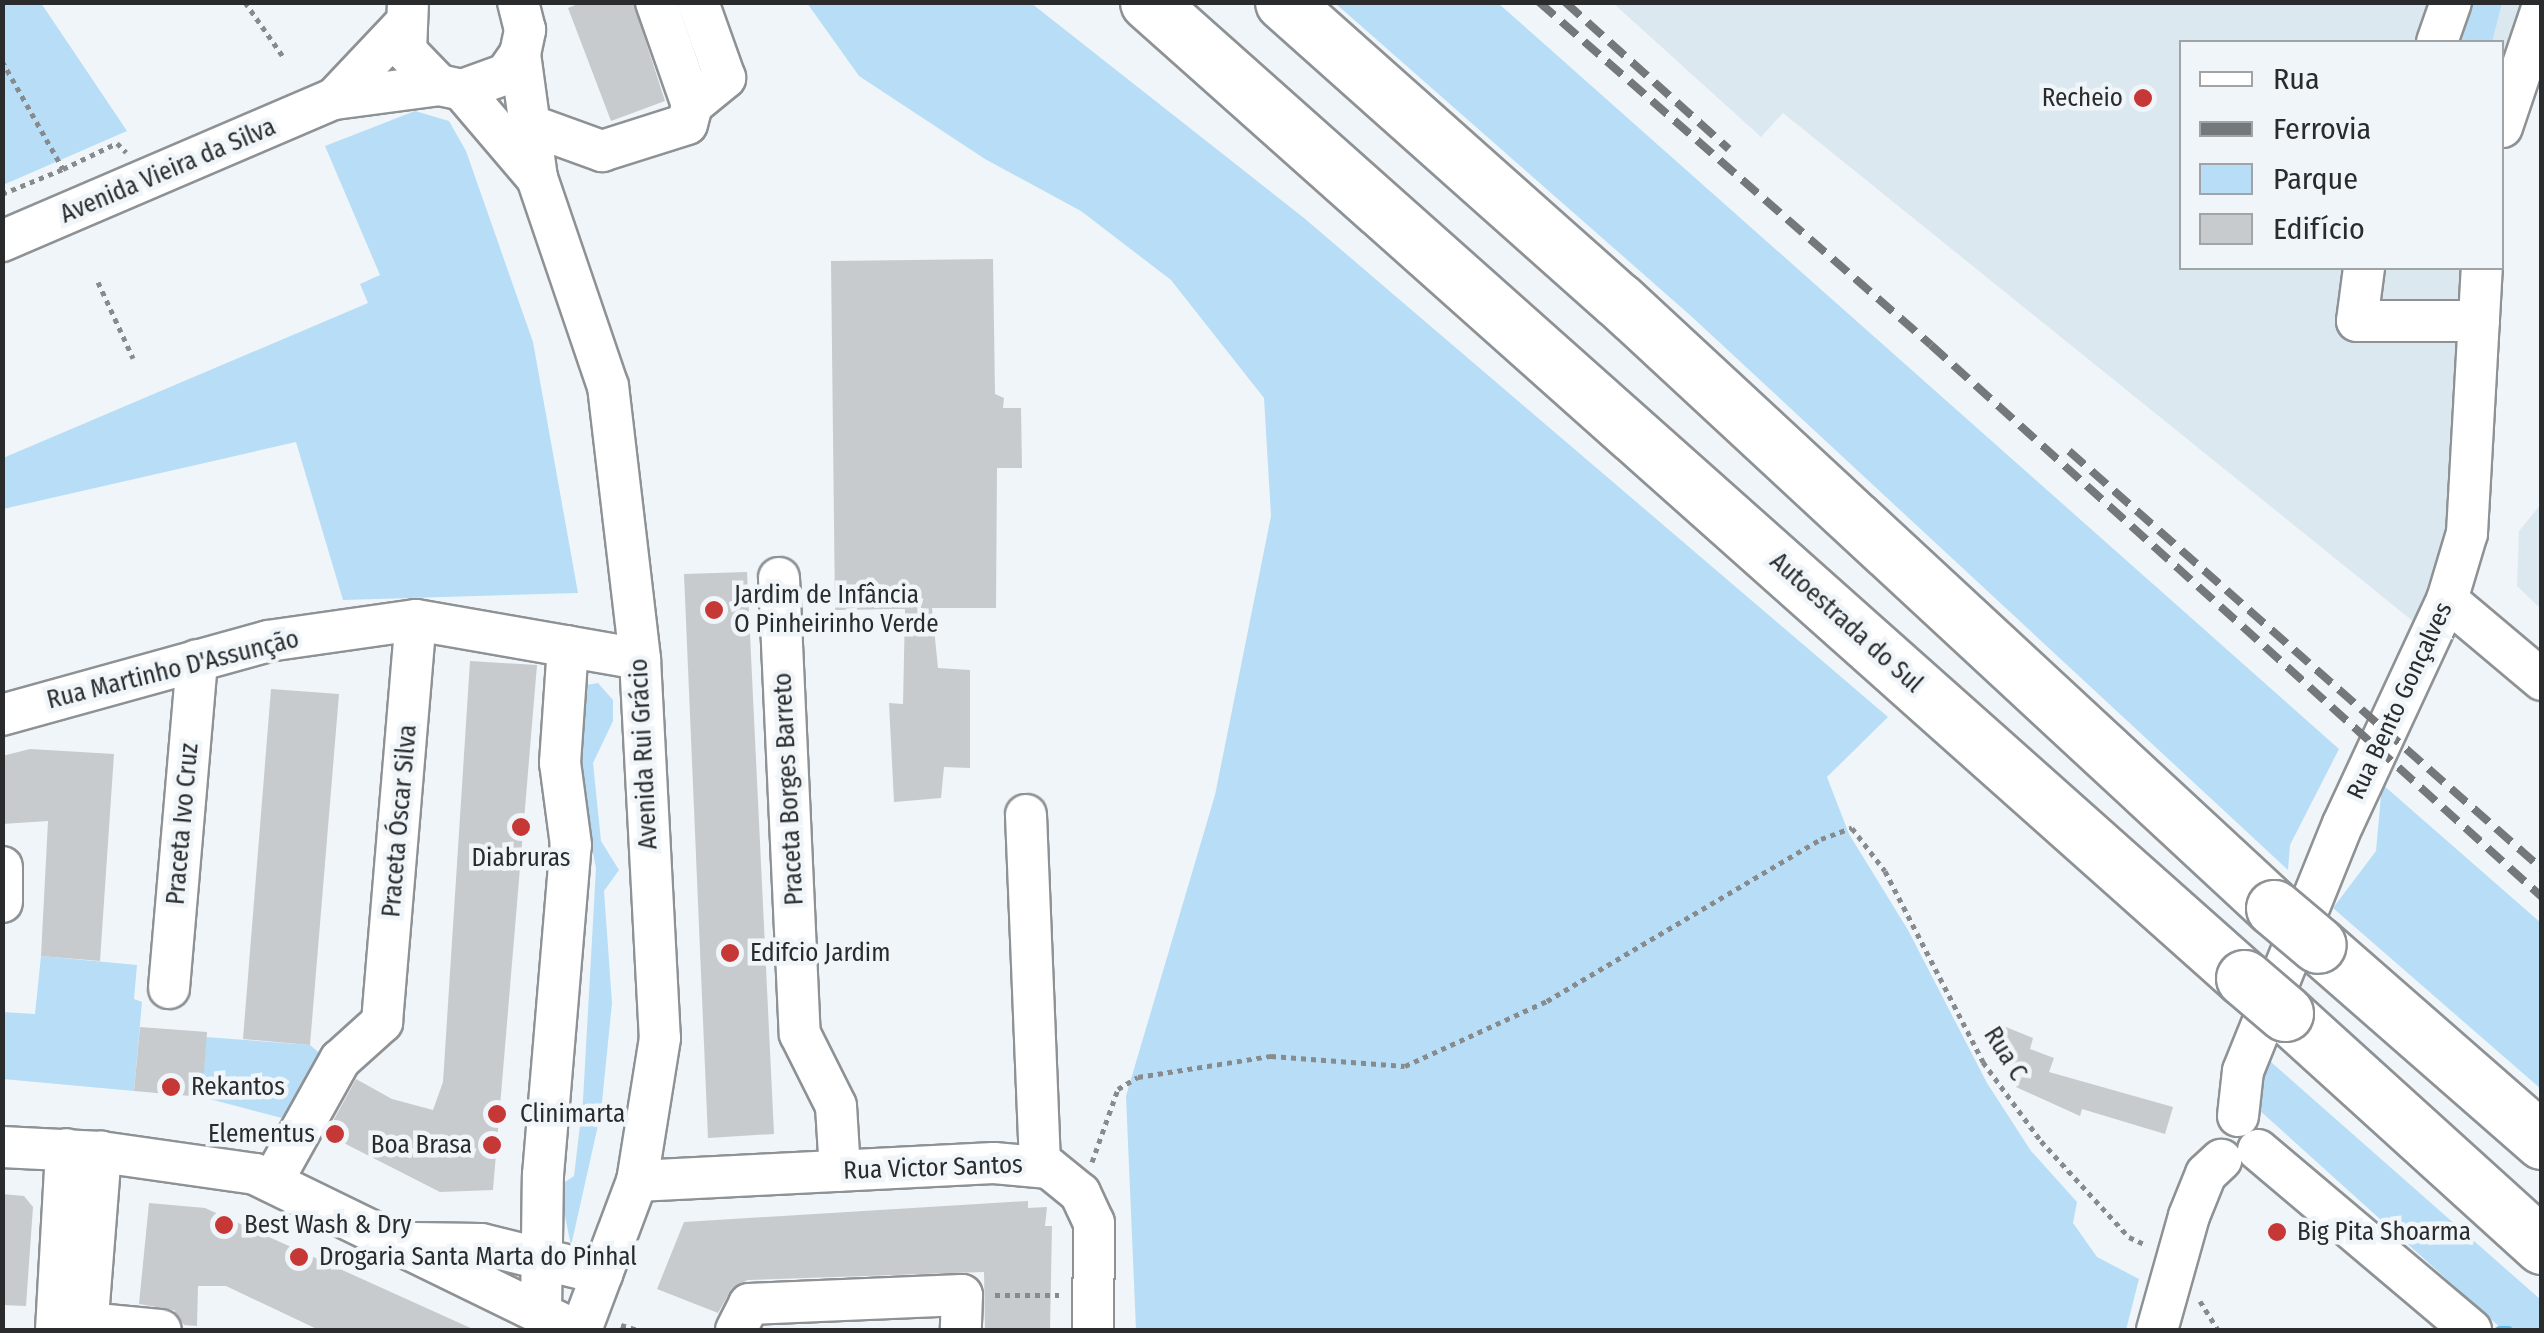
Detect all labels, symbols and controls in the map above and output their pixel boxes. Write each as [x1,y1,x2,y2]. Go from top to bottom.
legend [2179,40,2504,270]
text: Rua [2273,61,2320,97]
place label: Recheio [2042,83,2123,113]
marker: Recheio [2132,87,2154,109]
text: Ferrovia [2273,111,2371,147]
street label: Avenida Vieira da Silva [56,112,280,230]
text: Parque [2273,161,2358,197]
text: Edifício [2273,211,2365,247]
street label: Autoestrada do Sul [1764,547,1928,699]
place label: Jardim de Infância O Pinheirinho Verde [734,581,939,640]
street label: Rua Bento Gonçalves [2341,598,2459,804]
marker: Jardim de Infância O Pinheirinho Verde [703,599,725,621]
street label: Rua Martinho D'Assunção [44,624,302,716]
street label: Avenida Rui Grácio [624,658,664,850]
street label: Praceta Borges Barreto [768,672,810,906]
street label: Praceta Óscar Silva [377,723,423,919]
street label: Praceta Ivo Cruz [161,742,205,906]
marker: Diabruras [510,816,532,838]
place label: Diabruras [472,843,570,873]
place label: Edifcio Jardim [750,938,890,968]
marker: Edifcio Jardim [719,942,741,964]
street label: Rua C [1977,1022,2033,1086]
place label: Rekantos [191,1072,285,1102]
marker: Rekantos [160,1076,182,1098]
place label: Clinimarta [520,1099,625,1129]
marker: Clinimarta [484,1101,510,1127]
place label: Elementus [208,1119,315,1149]
marker: Elementus [324,1123,346,1145]
place label: Boa Brasa [371,1130,472,1160]
marker: Boa Brasa [481,1134,503,1156]
street label: Rua Victor Santos [843,1150,1023,1186]
place label: Best Wash & Dry [244,1210,411,1240]
marker: Best Wash & Dry [213,1214,235,1236]
place label: Big Pita Shoarma [2297,1217,2471,1247]
marker: Big Pita Shoarma [2266,1221,2288,1243]
place label: Drogaria Santa Marta do Pinhal [319,1242,637,1272]
marker: Drogaria Santa Marta do Pinhal [288,1246,310,1268]

